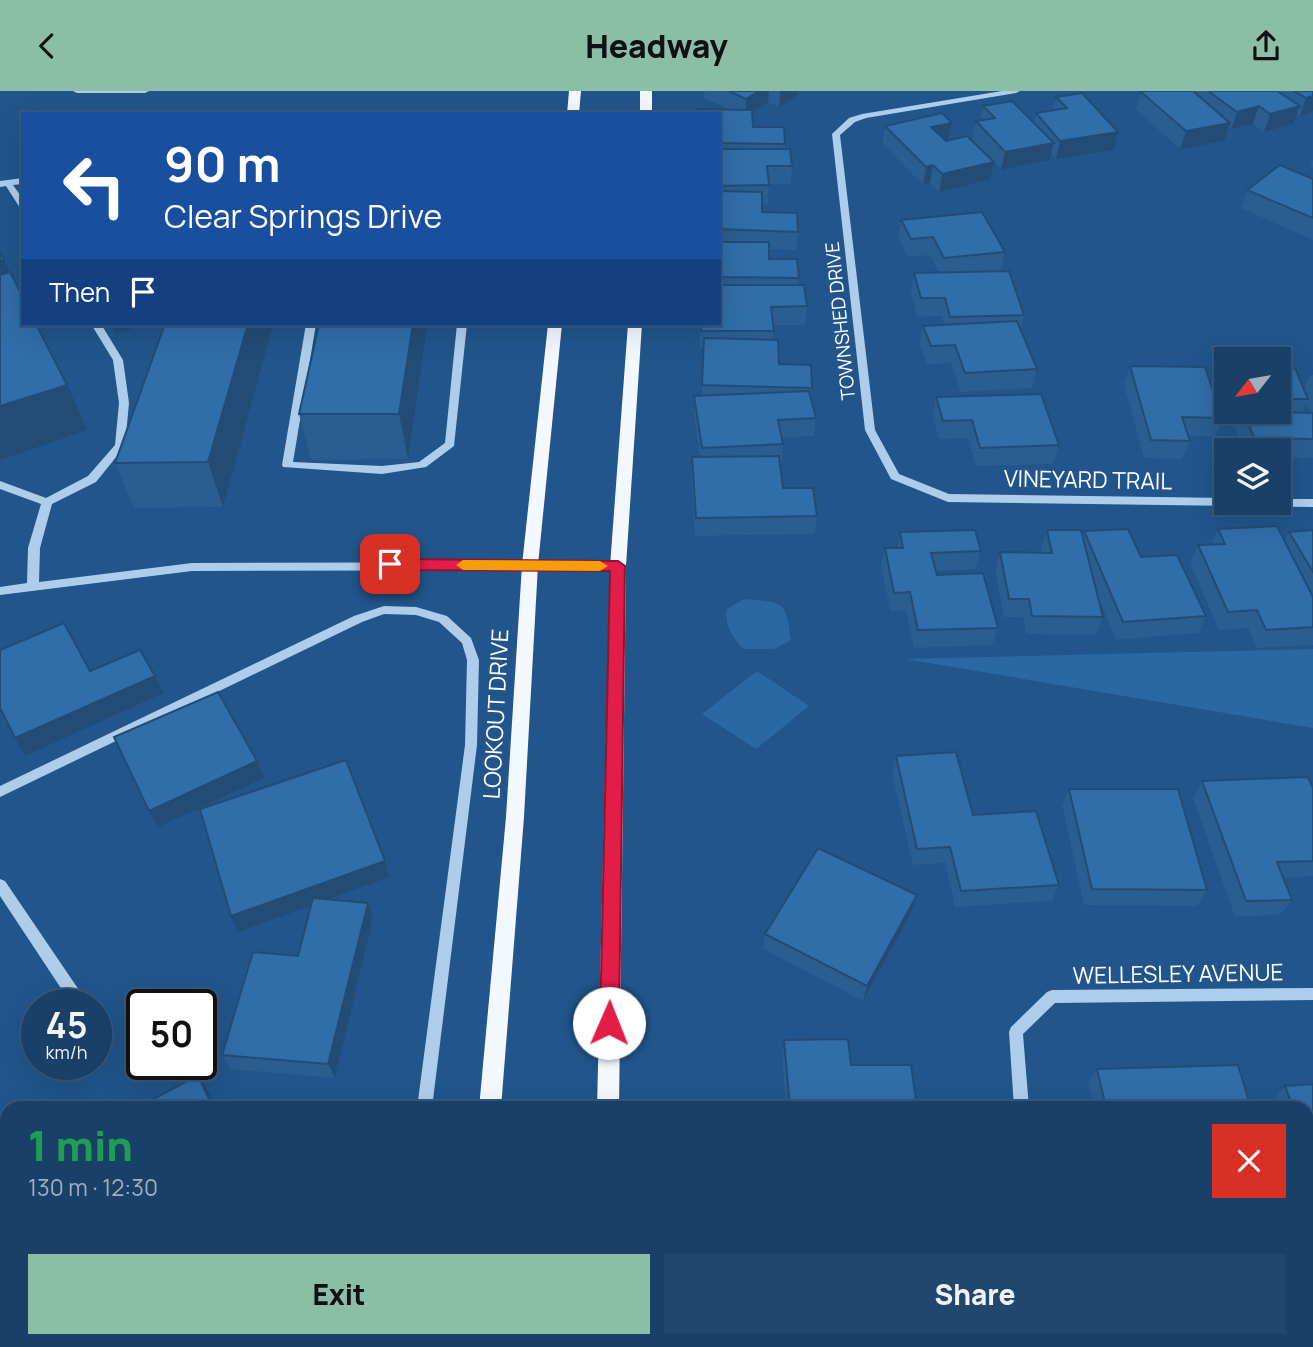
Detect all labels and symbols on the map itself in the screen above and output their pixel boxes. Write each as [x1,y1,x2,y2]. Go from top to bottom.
street label: TOWNSHED DRIVE [819,241,861,401]
north arrow [1214,347,1292,423]
street label: VINEYARD TRAIL [1004,462,1173,496]
pin [360,534,420,594]
street label: LOOKOUT DRIVE [475,628,515,800]
street label: WELLESLEY AVENUE [1072,955,1284,991]
position arrow [572,986,646,1060]
speed limit sign: 50 [126,989,217,1080]

